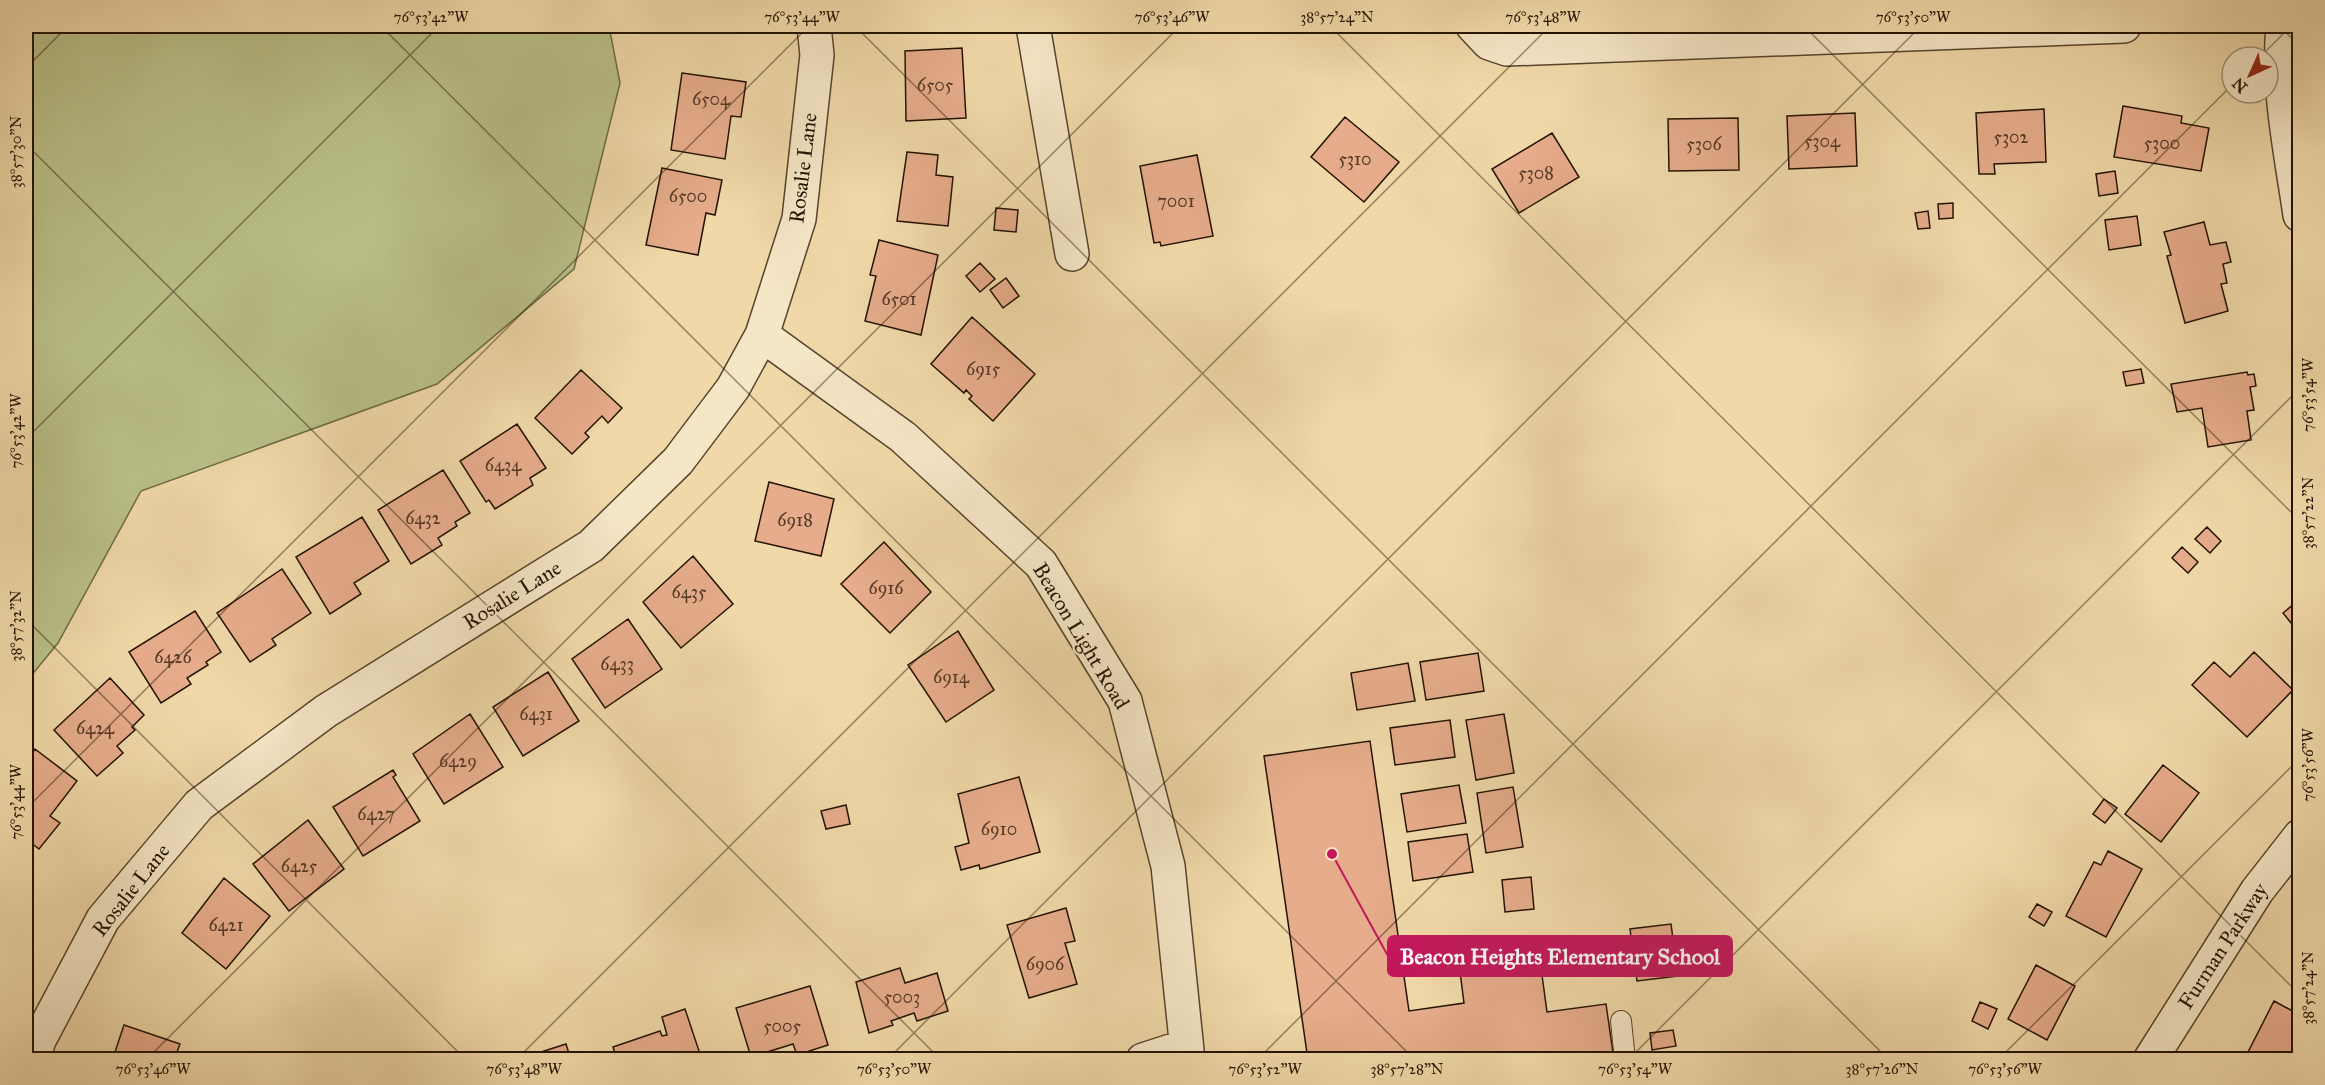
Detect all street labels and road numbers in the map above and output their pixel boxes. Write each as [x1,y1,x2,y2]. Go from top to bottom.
street label: Rosalie Lane [783,111,823,225]
street label: Rosalie Lane [458,554,566,635]
street label: Beacon Light Road [1027,558,1135,714]
street label: Rosalie Lane [87,838,176,942]
street label: Furman Parkway [2173,877,2274,1014]

